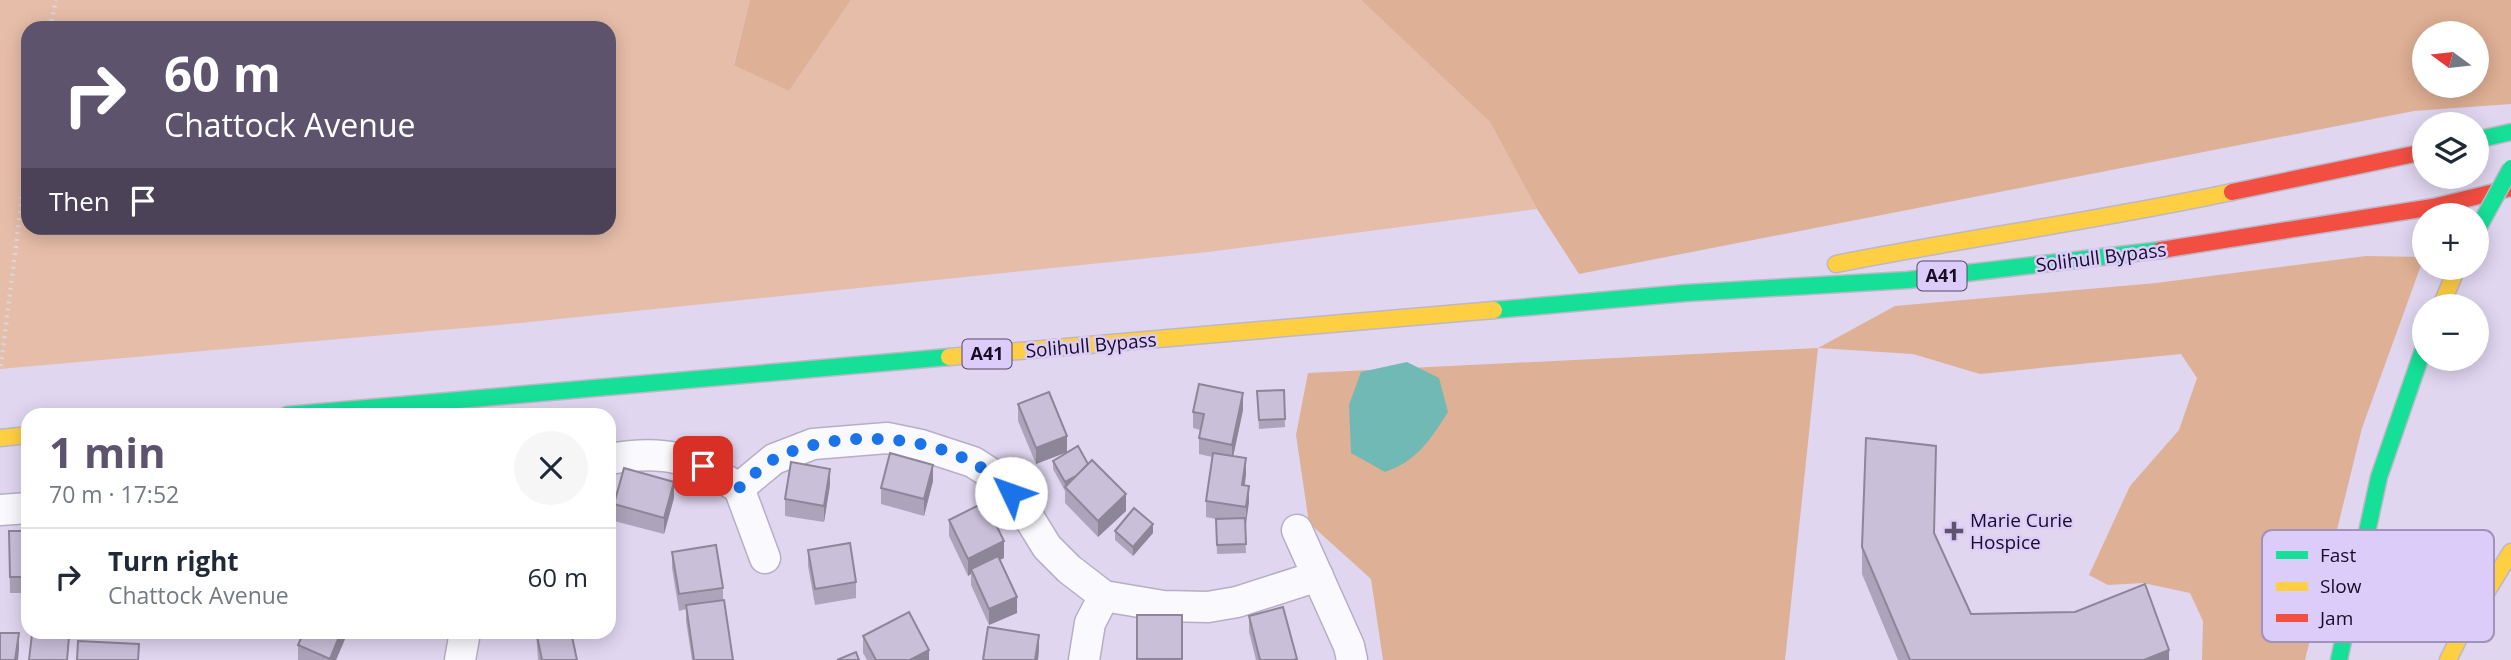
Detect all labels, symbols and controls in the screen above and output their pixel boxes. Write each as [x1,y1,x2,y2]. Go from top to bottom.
north arrow [2412,21,2488,98]
map controls [2412,21,2489,371]
text: 60 m [164,40,281,106]
icon: right [49,49,140,140]
text: Chattock Avenue [164,103,415,146]
button: layers [2412,112,2489,189]
icon: arrive [124,182,162,220]
text: Then [49,183,110,219]
button: + [2412,203,2489,280]
street label: Solihull Bypass [2034,236,2168,278]
road number: A41 [1918,262,1966,290]
button: − [2412,294,2489,371]
street label: Solihull Bypass [1024,326,1158,364]
road number: A41 [962,340,1012,368]
text: 1 min [49,423,166,480]
button: close [514,431,588,505]
pin [673,436,733,496]
icon: arrive [684,447,722,485]
position arrow [974,456,1048,530]
text: 70 m · 17:52 [49,478,179,510]
place label: Marie Curie Hospice [1970,507,2073,555]
marker: Marie Curie Hospice [1944,521,1964,541]
legend [2262,530,2494,642]
text: Fast [2320,542,2356,568]
text: Turn right [108,543,239,579]
icon: right [49,558,87,596]
text: 60 m [527,559,588,595]
text: Slow [2320,573,2362,599]
text: Chattock Avenue [108,579,289,611]
text: Jam [2318,605,2353,631]

